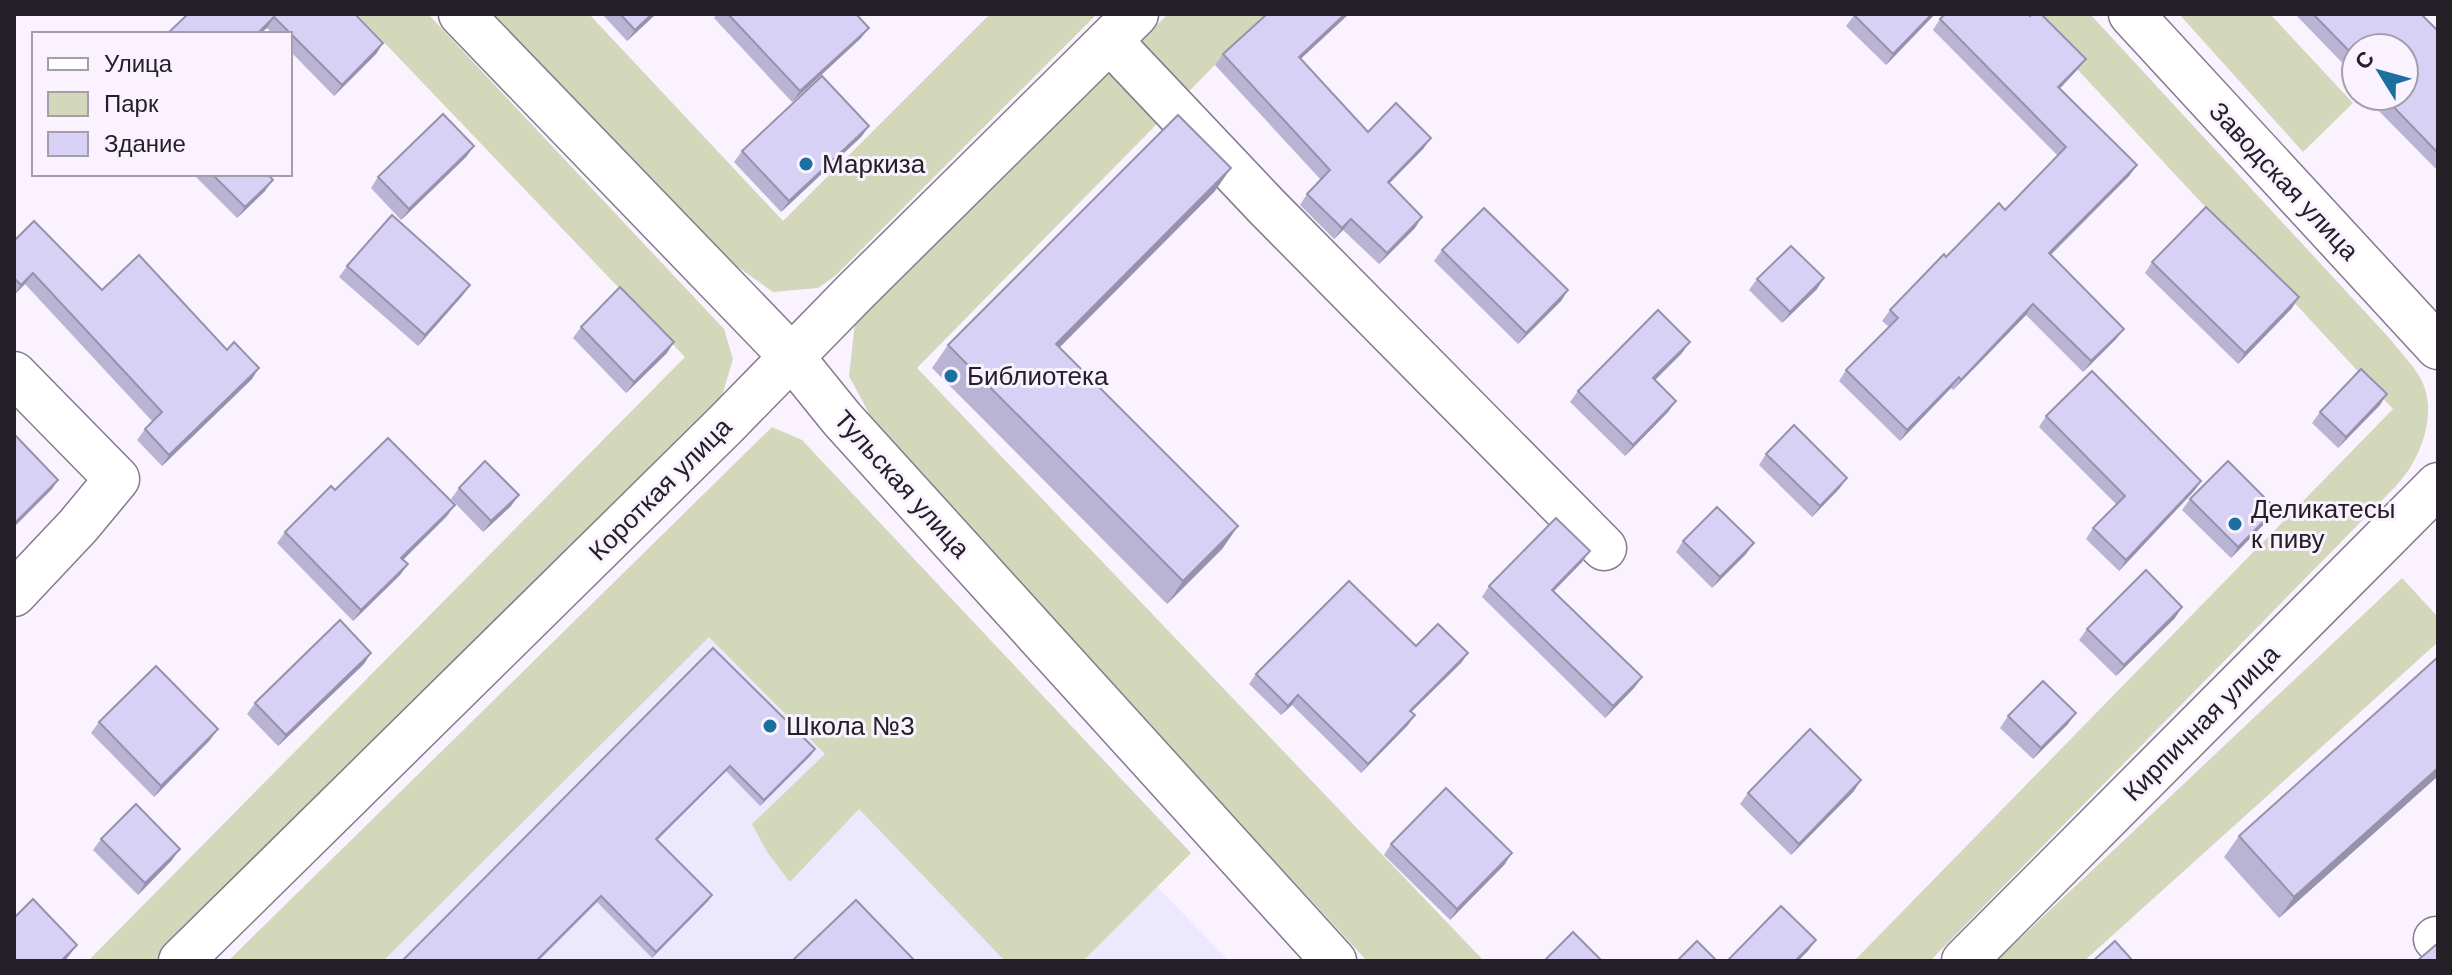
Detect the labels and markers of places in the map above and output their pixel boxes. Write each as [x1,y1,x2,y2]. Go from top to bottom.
place label: Маркиза [822,149,926,179]
marker: Маркиза [797,155,815,173]
place label: Библиотека [967,361,1109,391]
marker: Библиотека [942,367,960,385]
place label: Деликатесы к пиву [2251,494,2396,554]
marker: Деликатесы к пиву [2226,515,2244,533]
place label: Школа №3 [786,711,915,741]
marker: Школа №3 [761,717,779,735]

